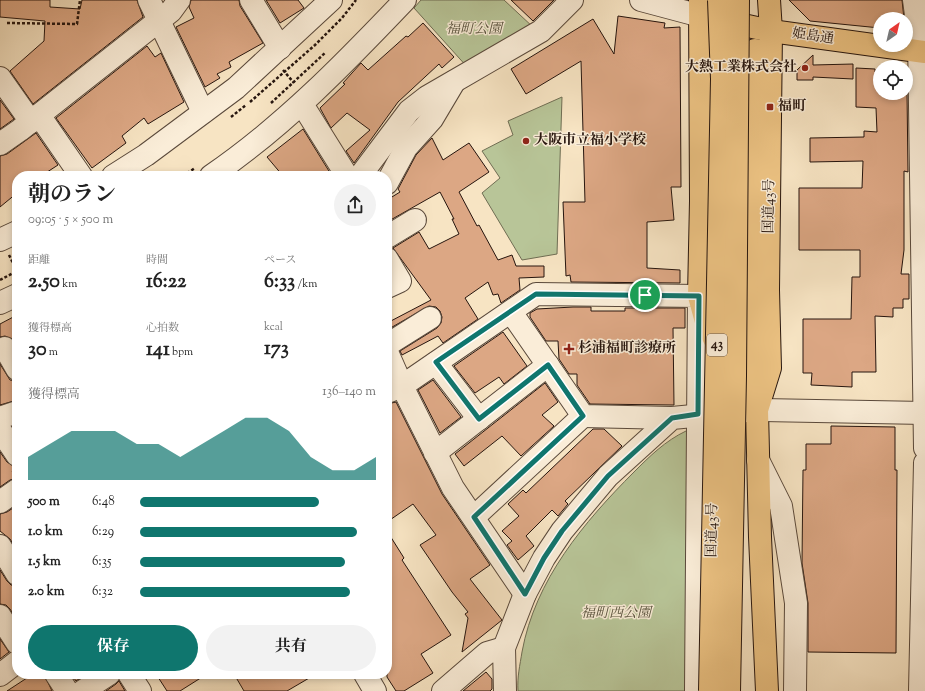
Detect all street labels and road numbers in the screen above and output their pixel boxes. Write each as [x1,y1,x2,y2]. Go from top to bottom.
street label: 姫島通 [791,24,835,50]
street label: 国道43号 [760,178,780,234]
road number: 43 [707,334,727,356]
street label: 国道43号 [703,502,723,558]

